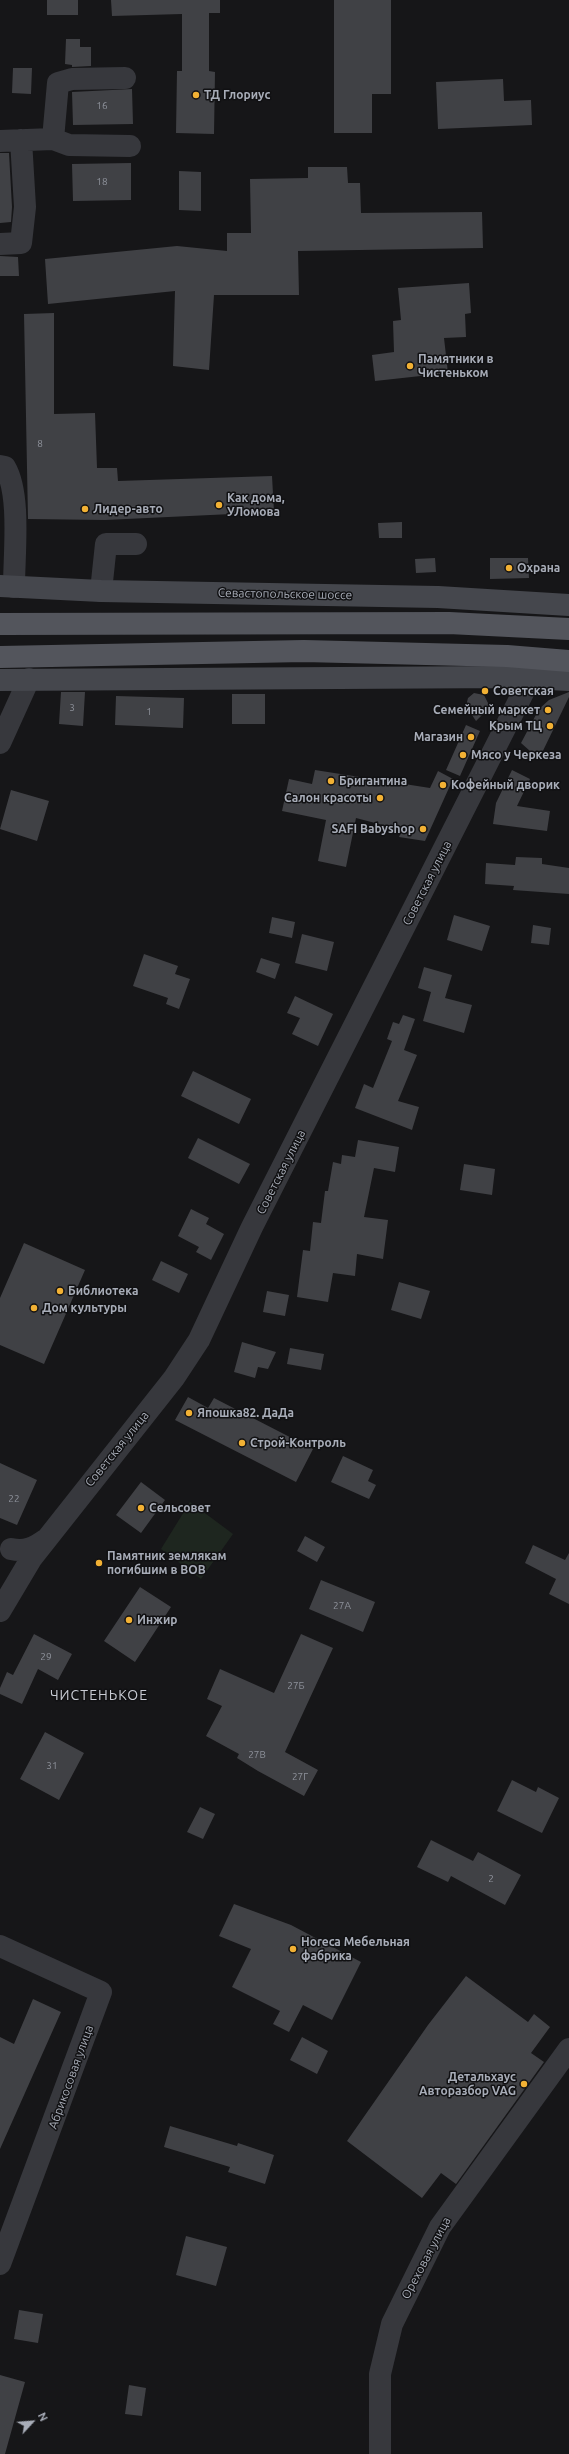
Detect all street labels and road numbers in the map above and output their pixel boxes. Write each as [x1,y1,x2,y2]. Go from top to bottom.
street label: Севастопольское шоссе [218,586,352,602]
street label: Советская улица [399,838,455,928]
street label: Советская улица [253,1127,309,1217]
street label: Советская улица [82,1408,152,1490]
street label: Абрикосовая улица [46,2023,96,2131]
street label: Ореховая улица [398,2215,454,2301]

